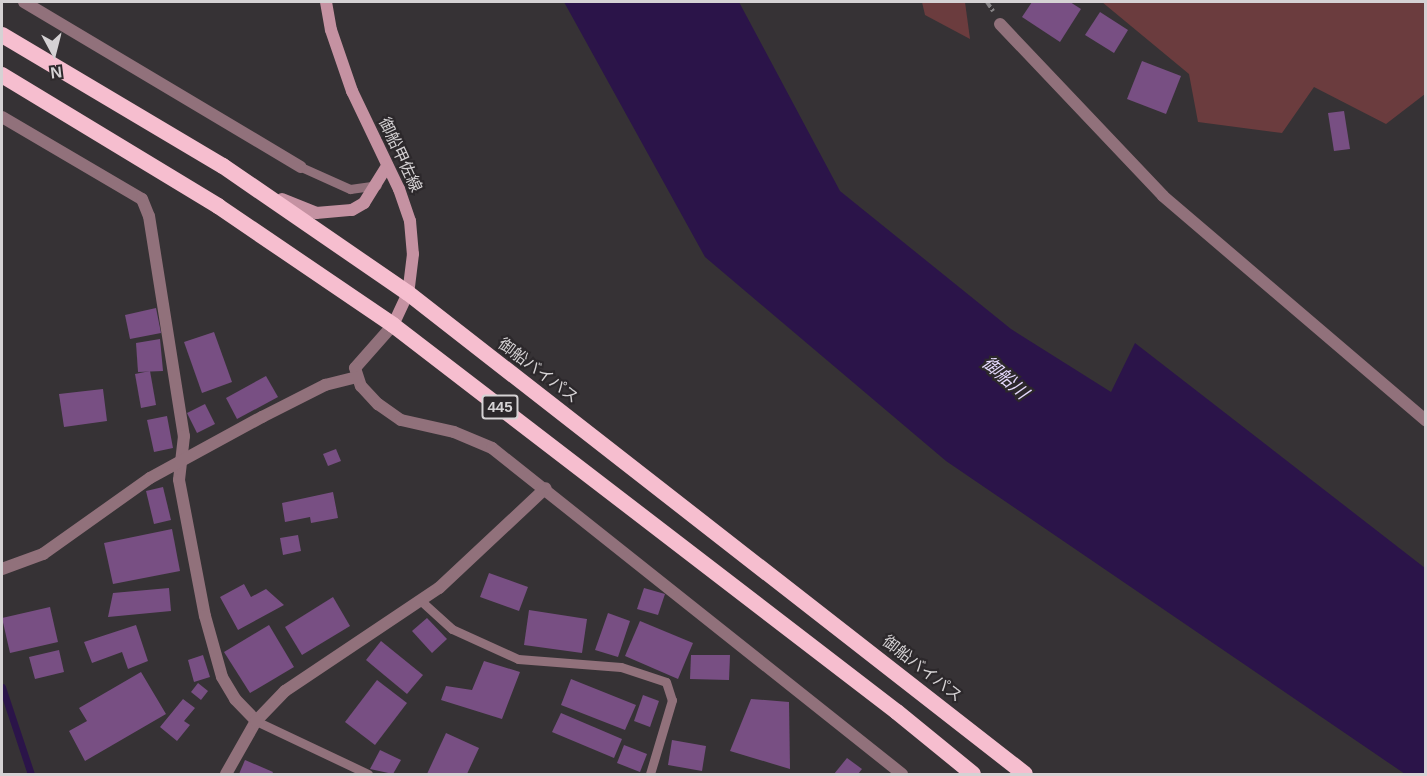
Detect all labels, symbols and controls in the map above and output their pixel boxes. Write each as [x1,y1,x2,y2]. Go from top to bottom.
north arrow [24,24,84,84]
text: N [49,63,63,82]
street label: 御船甲佐線 [374,115,426,195]
street label: 御船バイパス [494,334,582,408]
water label: 御船川 [978,352,1032,404]
road number: 445 [480,395,520,419]
street label: 御船バイパス [878,632,966,706]

